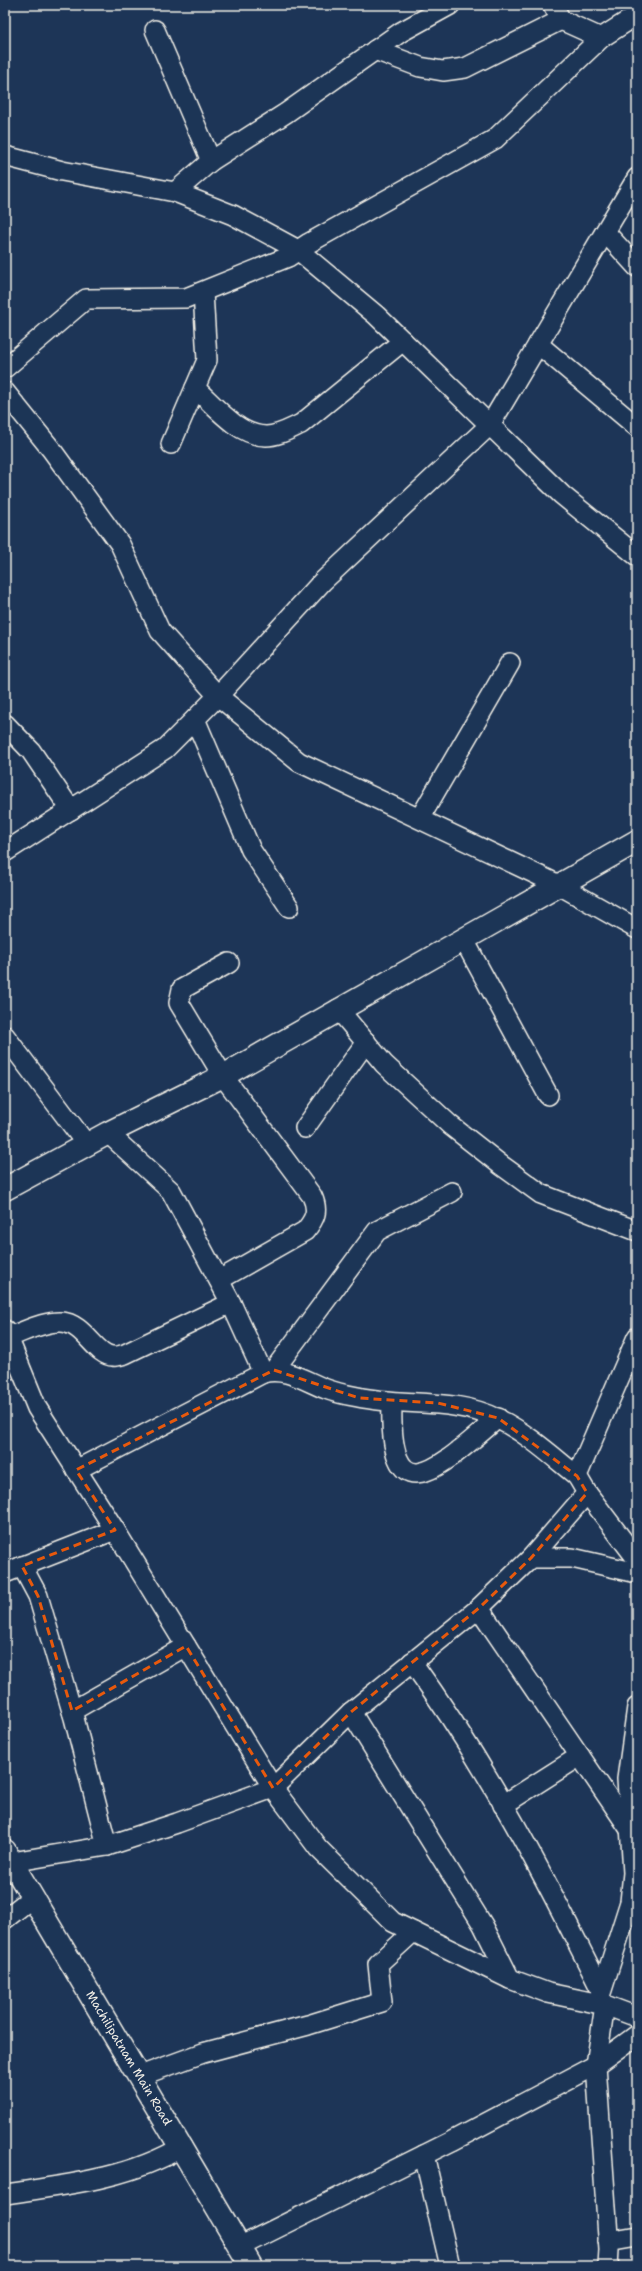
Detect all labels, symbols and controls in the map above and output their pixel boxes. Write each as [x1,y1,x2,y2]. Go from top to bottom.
street label: Machilipatnam Main Road [82,1988,176,2129]

